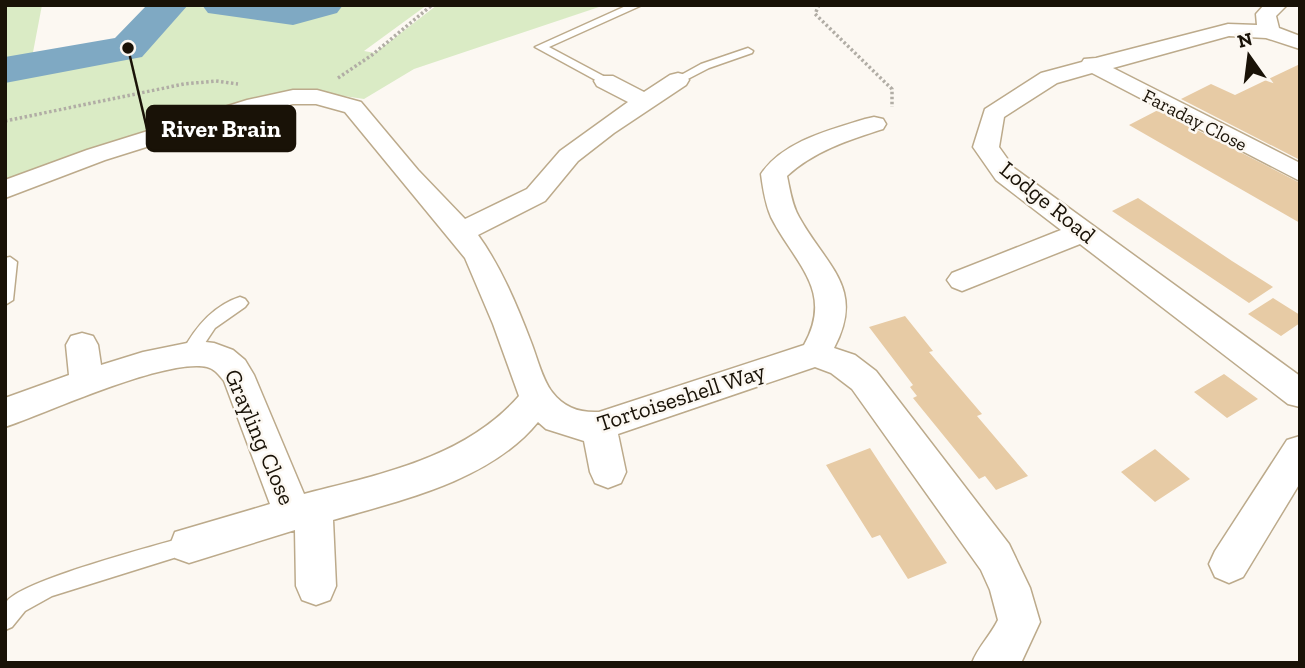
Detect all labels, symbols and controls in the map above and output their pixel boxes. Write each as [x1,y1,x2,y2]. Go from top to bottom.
north arrow [1214,21,1284,91]
text: N [1235,27,1255,53]
street label: Faraday Close [1139,84,1251,156]
callout: River Brain [147,106,295,151]
text: River Brain [161,114,281,143]
street label: Lodge Road [994,155,1102,249]
street label: Tortoiseshell Way [593,357,769,437]
street label: Grayling Close [219,365,301,509]

